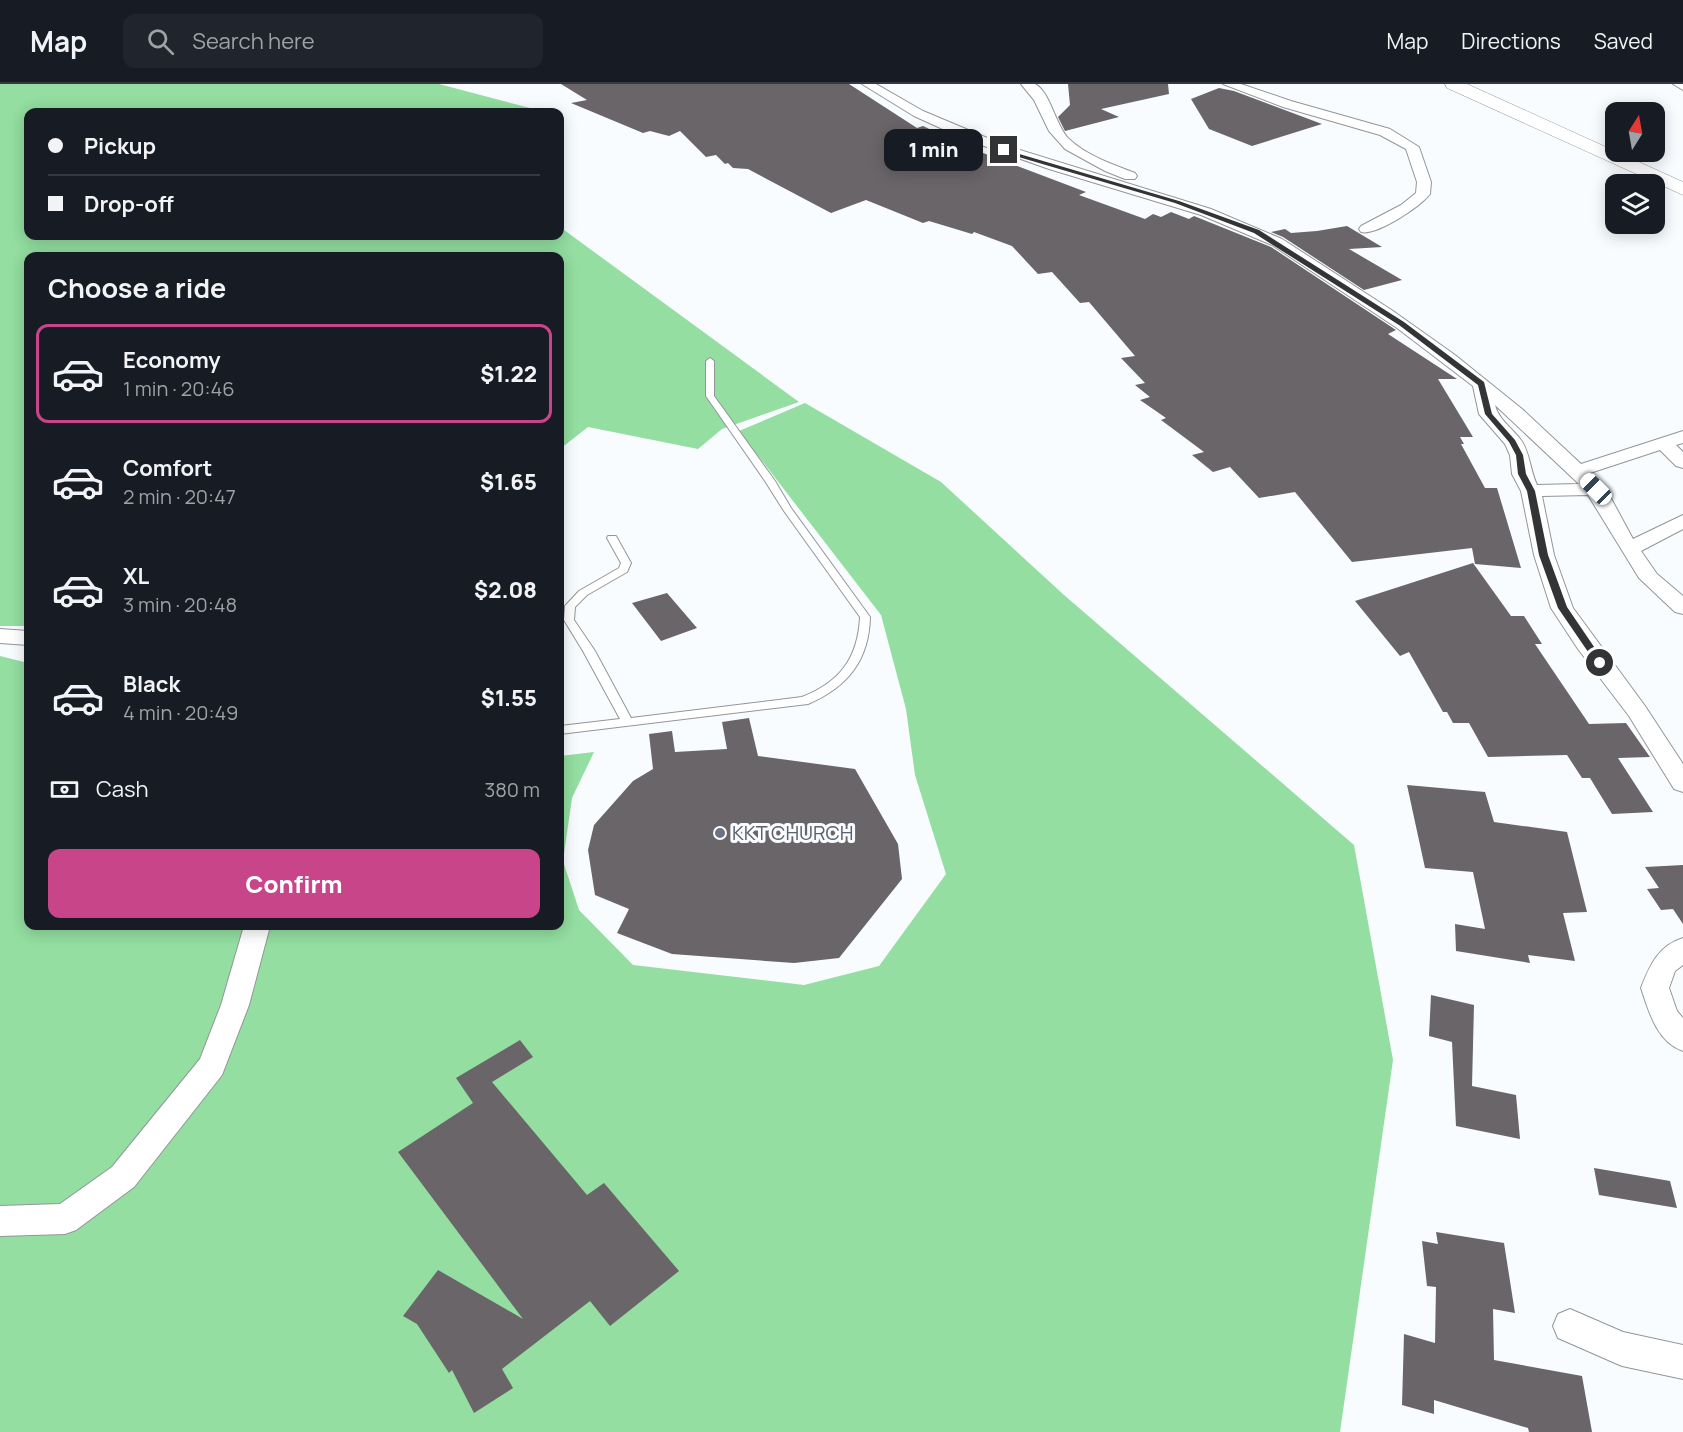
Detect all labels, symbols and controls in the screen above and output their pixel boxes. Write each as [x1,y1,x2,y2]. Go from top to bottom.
search box [123,14,543,68]
text: Map [30,22,87,60]
icon: search [144,25,177,58]
text: Search here [192,26,315,56]
text: Map [1387,27,1428,55]
text: Directions [1461,27,1561,55]
text: Saved [1594,27,1653,55]
north arrow [1605,102,1665,162]
map controls [1605,102,1665,234]
callout: 1 min [884,129,983,171]
text: Pickup [84,131,156,161]
text: 1 min [908,136,959,163]
route end [990,136,1017,163]
button: layers [1605,174,1665,234]
text: Drop-off [84,189,174,219]
text: Choose a ride [48,269,226,306]
text: Economy [123,345,221,375]
icon: car [51,347,105,401]
text: $1.22 [480,359,537,389]
text: 1 min · 20:46 [123,375,235,402]
text: Comfort [123,453,212,483]
icon: car [51,455,105,509]
text: $1.65 [480,467,537,497]
car [1577,470,1615,508]
text: 2 min · 20:47 [123,483,236,510]
text: XL [123,561,149,591]
icon: car [51,563,105,617]
text: $2.08 [474,575,537,605]
text: 3 min · 20:48 [123,591,237,618]
route start [1586,649,1613,676]
text: Black [123,669,180,699]
icon: car [51,671,105,725]
text: $1.55 [481,683,537,713]
text: 4 min · 20:49 [123,699,238,726]
icon: cash [48,773,81,806]
text: Cash [96,774,149,804]
text: 380 m [484,776,540,803]
place label: KKT CHURCH [732,819,854,846]
marker: KKT CHURCH [713,826,727,840]
button: Confirm [48,849,540,918]

